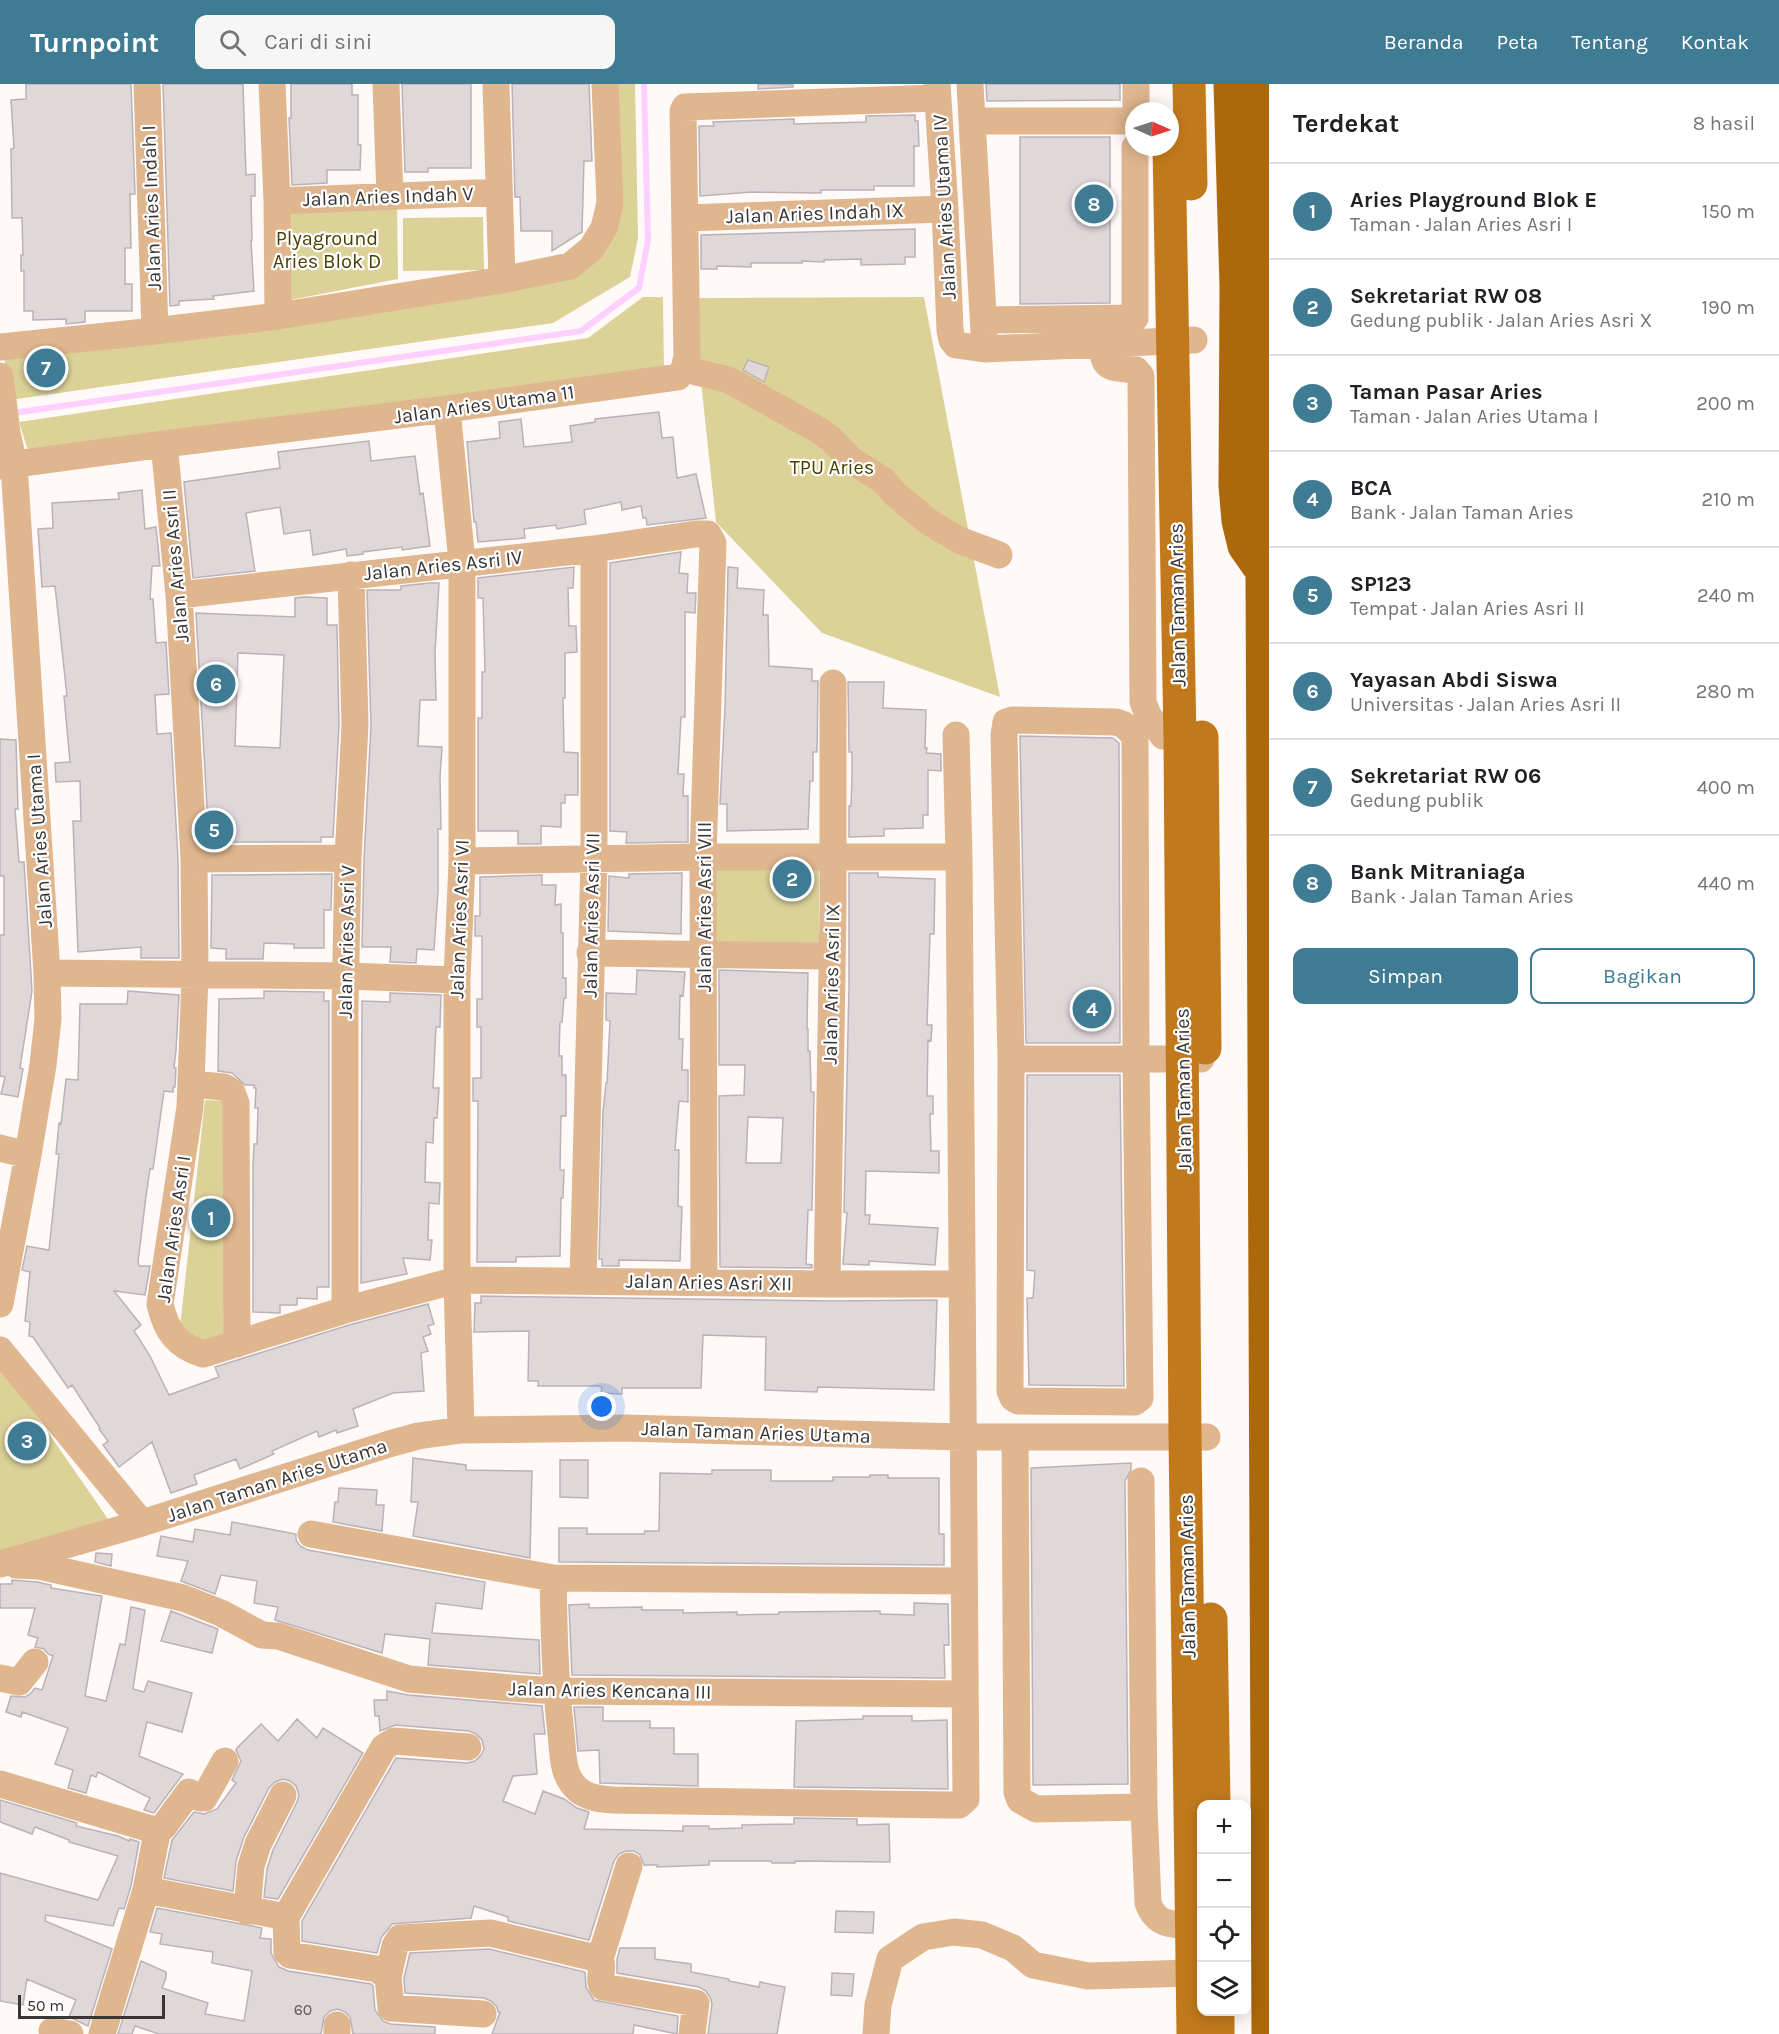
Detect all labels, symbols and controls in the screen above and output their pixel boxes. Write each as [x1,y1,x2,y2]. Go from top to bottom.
search box [195,15,615,69]
text: Turnpoint [30,26,159,59]
icon: search [216,26,249,59]
text: Cari di sini [264,29,372,55]
text: Beranda [1384,30,1464,54]
text: Peta [1497,30,1538,54]
text: Tentang [1571,30,1648,54]
text: Kontak [1681,30,1749,54]
north arrow [1125,102,1179,156]
text: Terdekat [1293,108,1399,139]
text: 8 hasil [1693,112,1755,135]
street label: Jalan Aries Utama IV [928,114,961,300]
street label: Jalan Aries Indah I [137,125,166,291]
street label: Jalan Aries Indah V [302,182,474,211]
pin: 8 [1074,182,1114,226]
text: Aries Playground Blok E [1350,187,1597,213]
street label: Jalan Aries Indah IX [725,199,905,228]
text: 1 [1309,200,1316,223]
text: 150 m [1702,200,1755,223]
text: Taman · Jalan Aries Asri I [1350,213,1572,236]
park label: Plyaground Aries Blok D [273,227,381,273]
text: Sekretariat RW 08 [1350,283,1542,309]
text: 2 [1306,296,1319,319]
text: 190 m [1701,296,1755,319]
text: Gedung publik · Jalan Aries Asri X [1350,309,1652,332]
pin: 7 [26,346,66,390]
text: Taman Pasar Aries [1350,379,1543,405]
street label: Jalan Aries Utama 11 [392,380,576,429]
text: 3 [1306,392,1319,415]
text: 200 m [1696,392,1755,415]
text: Taman · Jalan Aries Utama I [1350,405,1599,428]
park label: TPU Aries [790,456,874,479]
text: BCA [1350,475,1392,501]
street label: Jalan Aries Asri II [157,488,194,644]
text: 4 [1307,488,1318,511]
text: 210 m [1701,488,1755,511]
text: Bank · Jalan Taman Aries [1350,501,1574,524]
street label: Jalan Taman Aries [1165,523,1190,687]
street label: Jalan Aries Asri IV [363,546,524,585]
text: SP123 [1350,571,1412,597]
text: 5 [1307,584,1318,607]
text: 240 m [1697,584,1755,607]
text: Tempat · Jalan Aries Asri II [1350,597,1585,620]
pin: 6 [196,662,236,706]
text: Yayasan Abdi Siswa [1350,667,1558,693]
text: 6 [1306,680,1319,703]
text: 280 m [1696,680,1755,703]
text: Universitas · Jalan Aries Asri II [1350,693,1621,716]
street label: Jalan Aries Utama I [22,753,57,929]
text: Sekretariat RW 06 [1350,763,1541,789]
text: 7 [1308,776,1317,799]
text: 400 m [1697,776,1755,799]
text: Gedung publik [1350,789,1484,812]
pin: 5 [194,808,234,852]
street label: Jalan Aries Asri VIII [693,822,716,992]
street label: Jalan Aries Asri VII [579,832,604,998]
street label: Jalan Aries Asri VI [445,839,474,999]
pin: 2 [772,856,812,902]
text: Bank Mitraniaga [1350,859,1526,885]
street label: Jalan Aries Asri V [334,865,359,1019]
text: 8 [1306,872,1319,895]
text: 440 m [1697,872,1755,895]
text: Bank · Jalan Taman Aries [1350,885,1574,908]
street label: Jalan Aries Asri IX [819,903,844,1065]
button: Simpan [1293,948,1518,1004]
button: Bagikan [1530,948,1755,1004]
pin: 4 [1072,986,1112,1032]
street label: Jalan Taman Aries [1171,1008,1196,1172]
street label: Jalan Aries Asri I [152,1154,195,1304]
pin: 1 [192,1196,230,1240]
street label: Jalan Aries Asri XII [625,1270,793,1295]
your location [587,1392,616,1421]
street label: Jalan Taman Aries Utama [641,1417,871,1448]
pin: 3 [8,1418,46,1464]
street label: Jalan Taman Aries Utama [164,1434,390,1527]
street label: Jalan Taman Aries [1175,1494,1200,1658]
street label: Jalan Aries Kencana III [508,1677,712,1704]
map controls [1197,1800,1251,2016]
button: + [1197,1800,1251,1854]
button: − [1197,1854,1251,1908]
button: locate [1197,1908,1251,1962]
button: layers [1197,1962,1251,2016]
scale bar [18,1992,165,2020]
text: 50 m [27,1996,64,2015]
house number: 60 [294,2000,312,2019]

